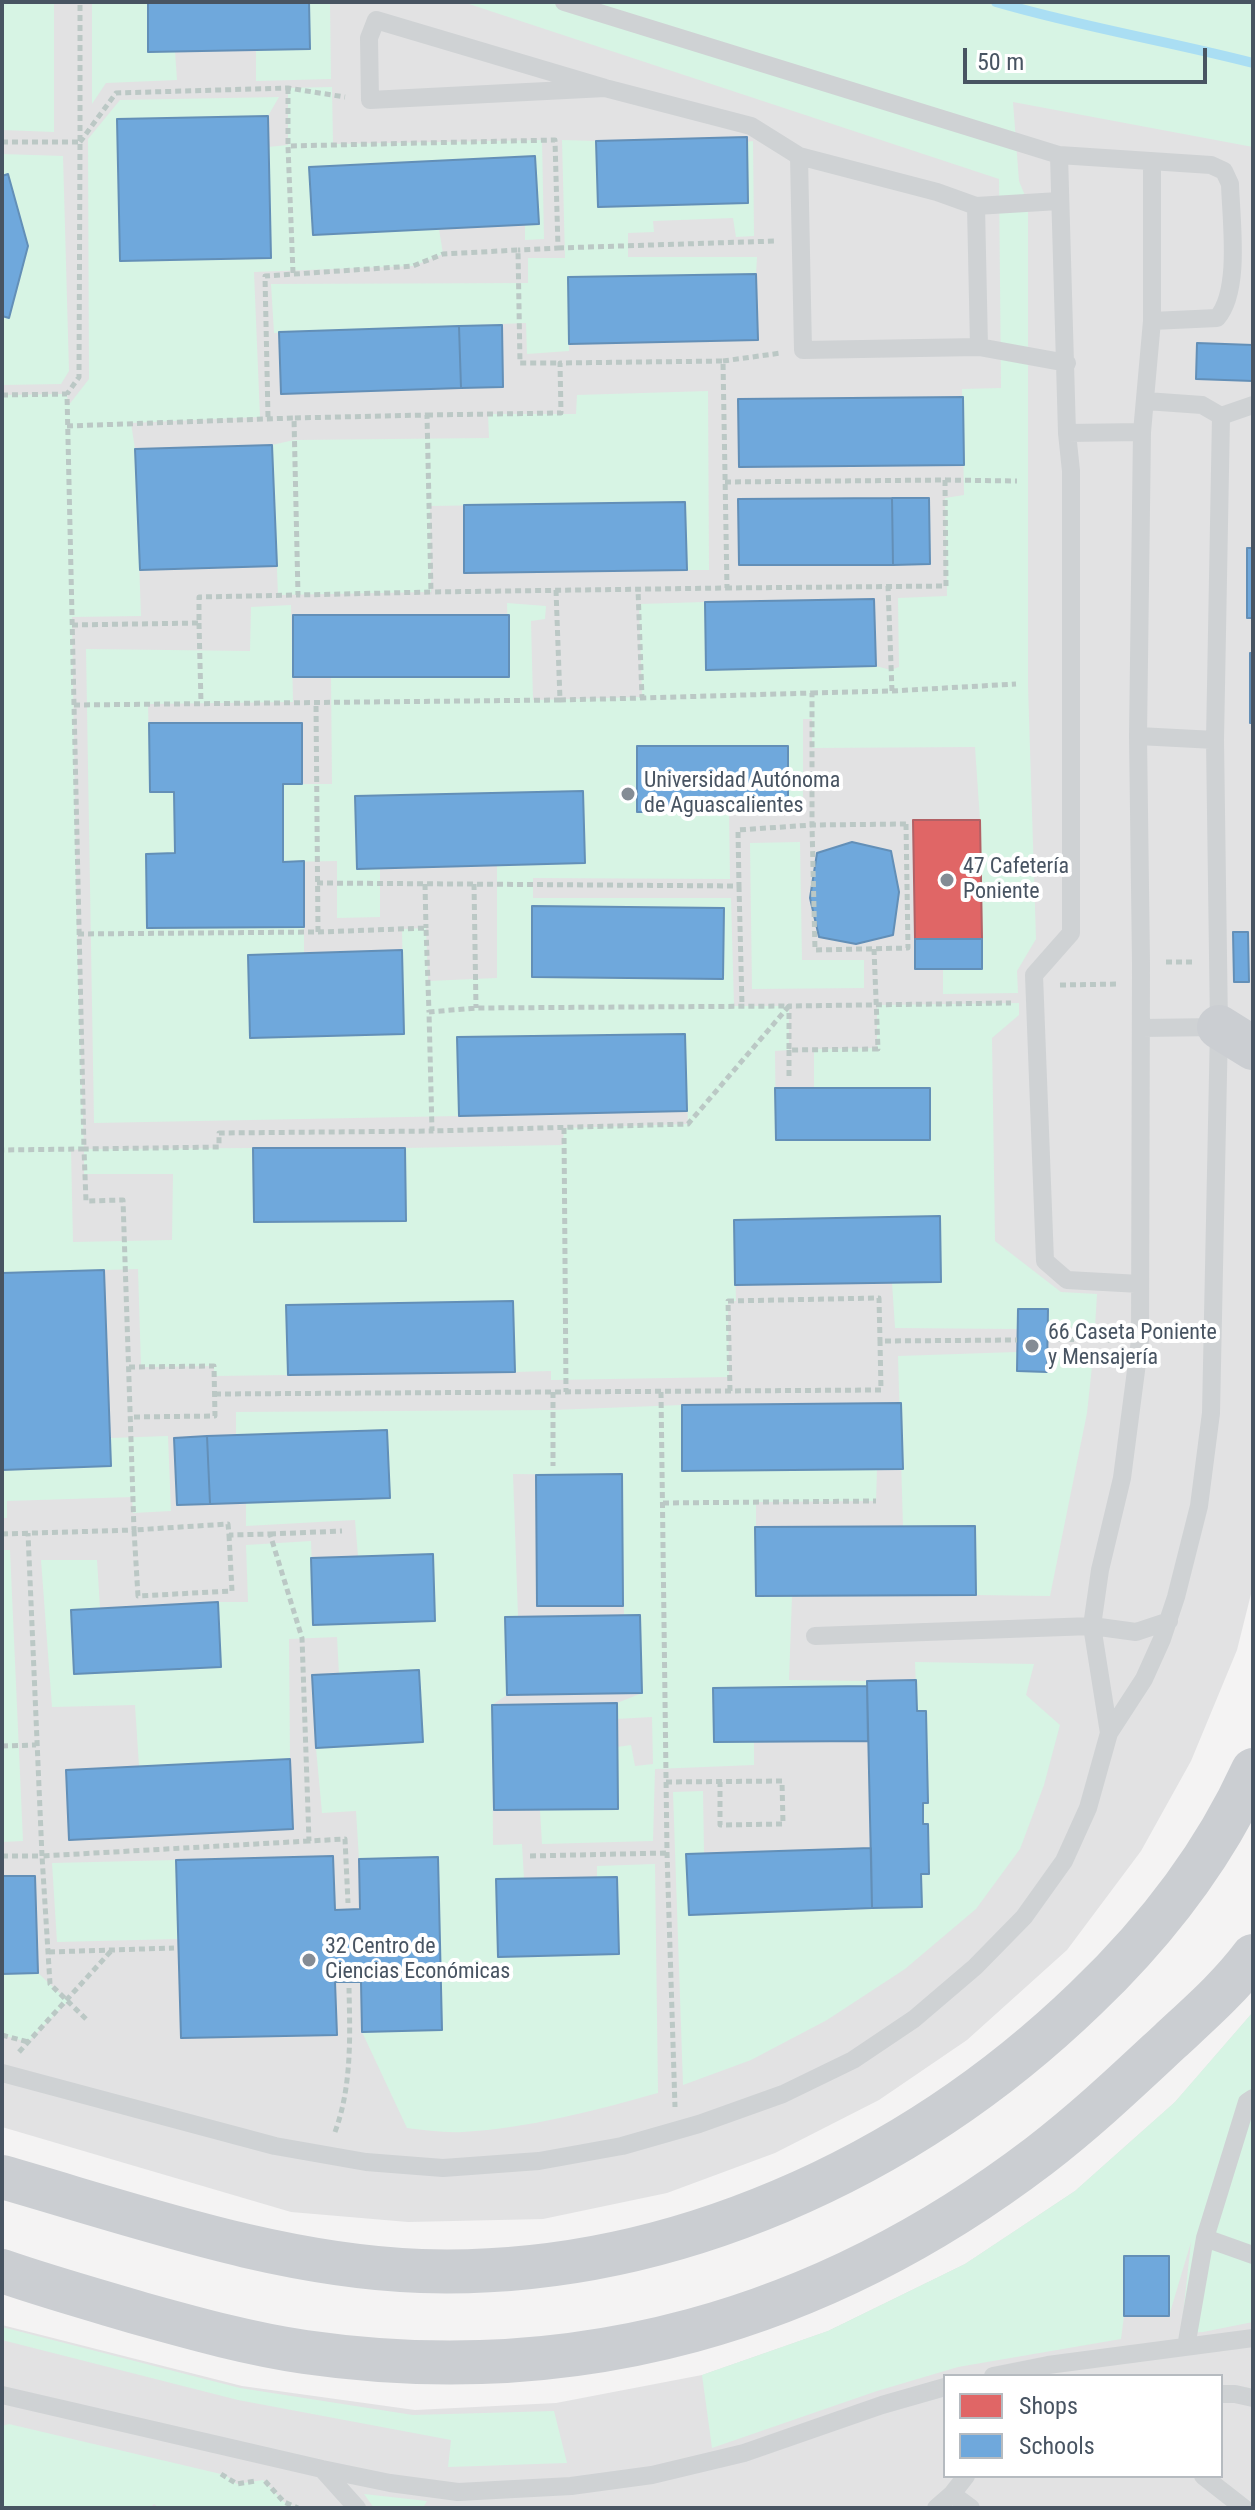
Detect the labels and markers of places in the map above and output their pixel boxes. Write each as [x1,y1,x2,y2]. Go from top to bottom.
place label: Universidad Autónoma de Aguascalientes [644,768,840,820]
marker: Universidad Autónoma de Aguascalientes [619,785,637,803]
place label: 47 Cafetería Poniente [963,854,1069,906]
marker: 47 Cafetería Poniente [938,871,956,889]
place label: 66 Caseta Poniente y Mensajería [1048,1320,1217,1372]
marker: 66 Caseta Poniente y Mensajería [1023,1337,1041,1355]
place label: 32 Centro de Ciencias Económicas [325,1934,510,1986]
marker: 32 Centro de Ciencias Económicas [300,1951,318,1969]

